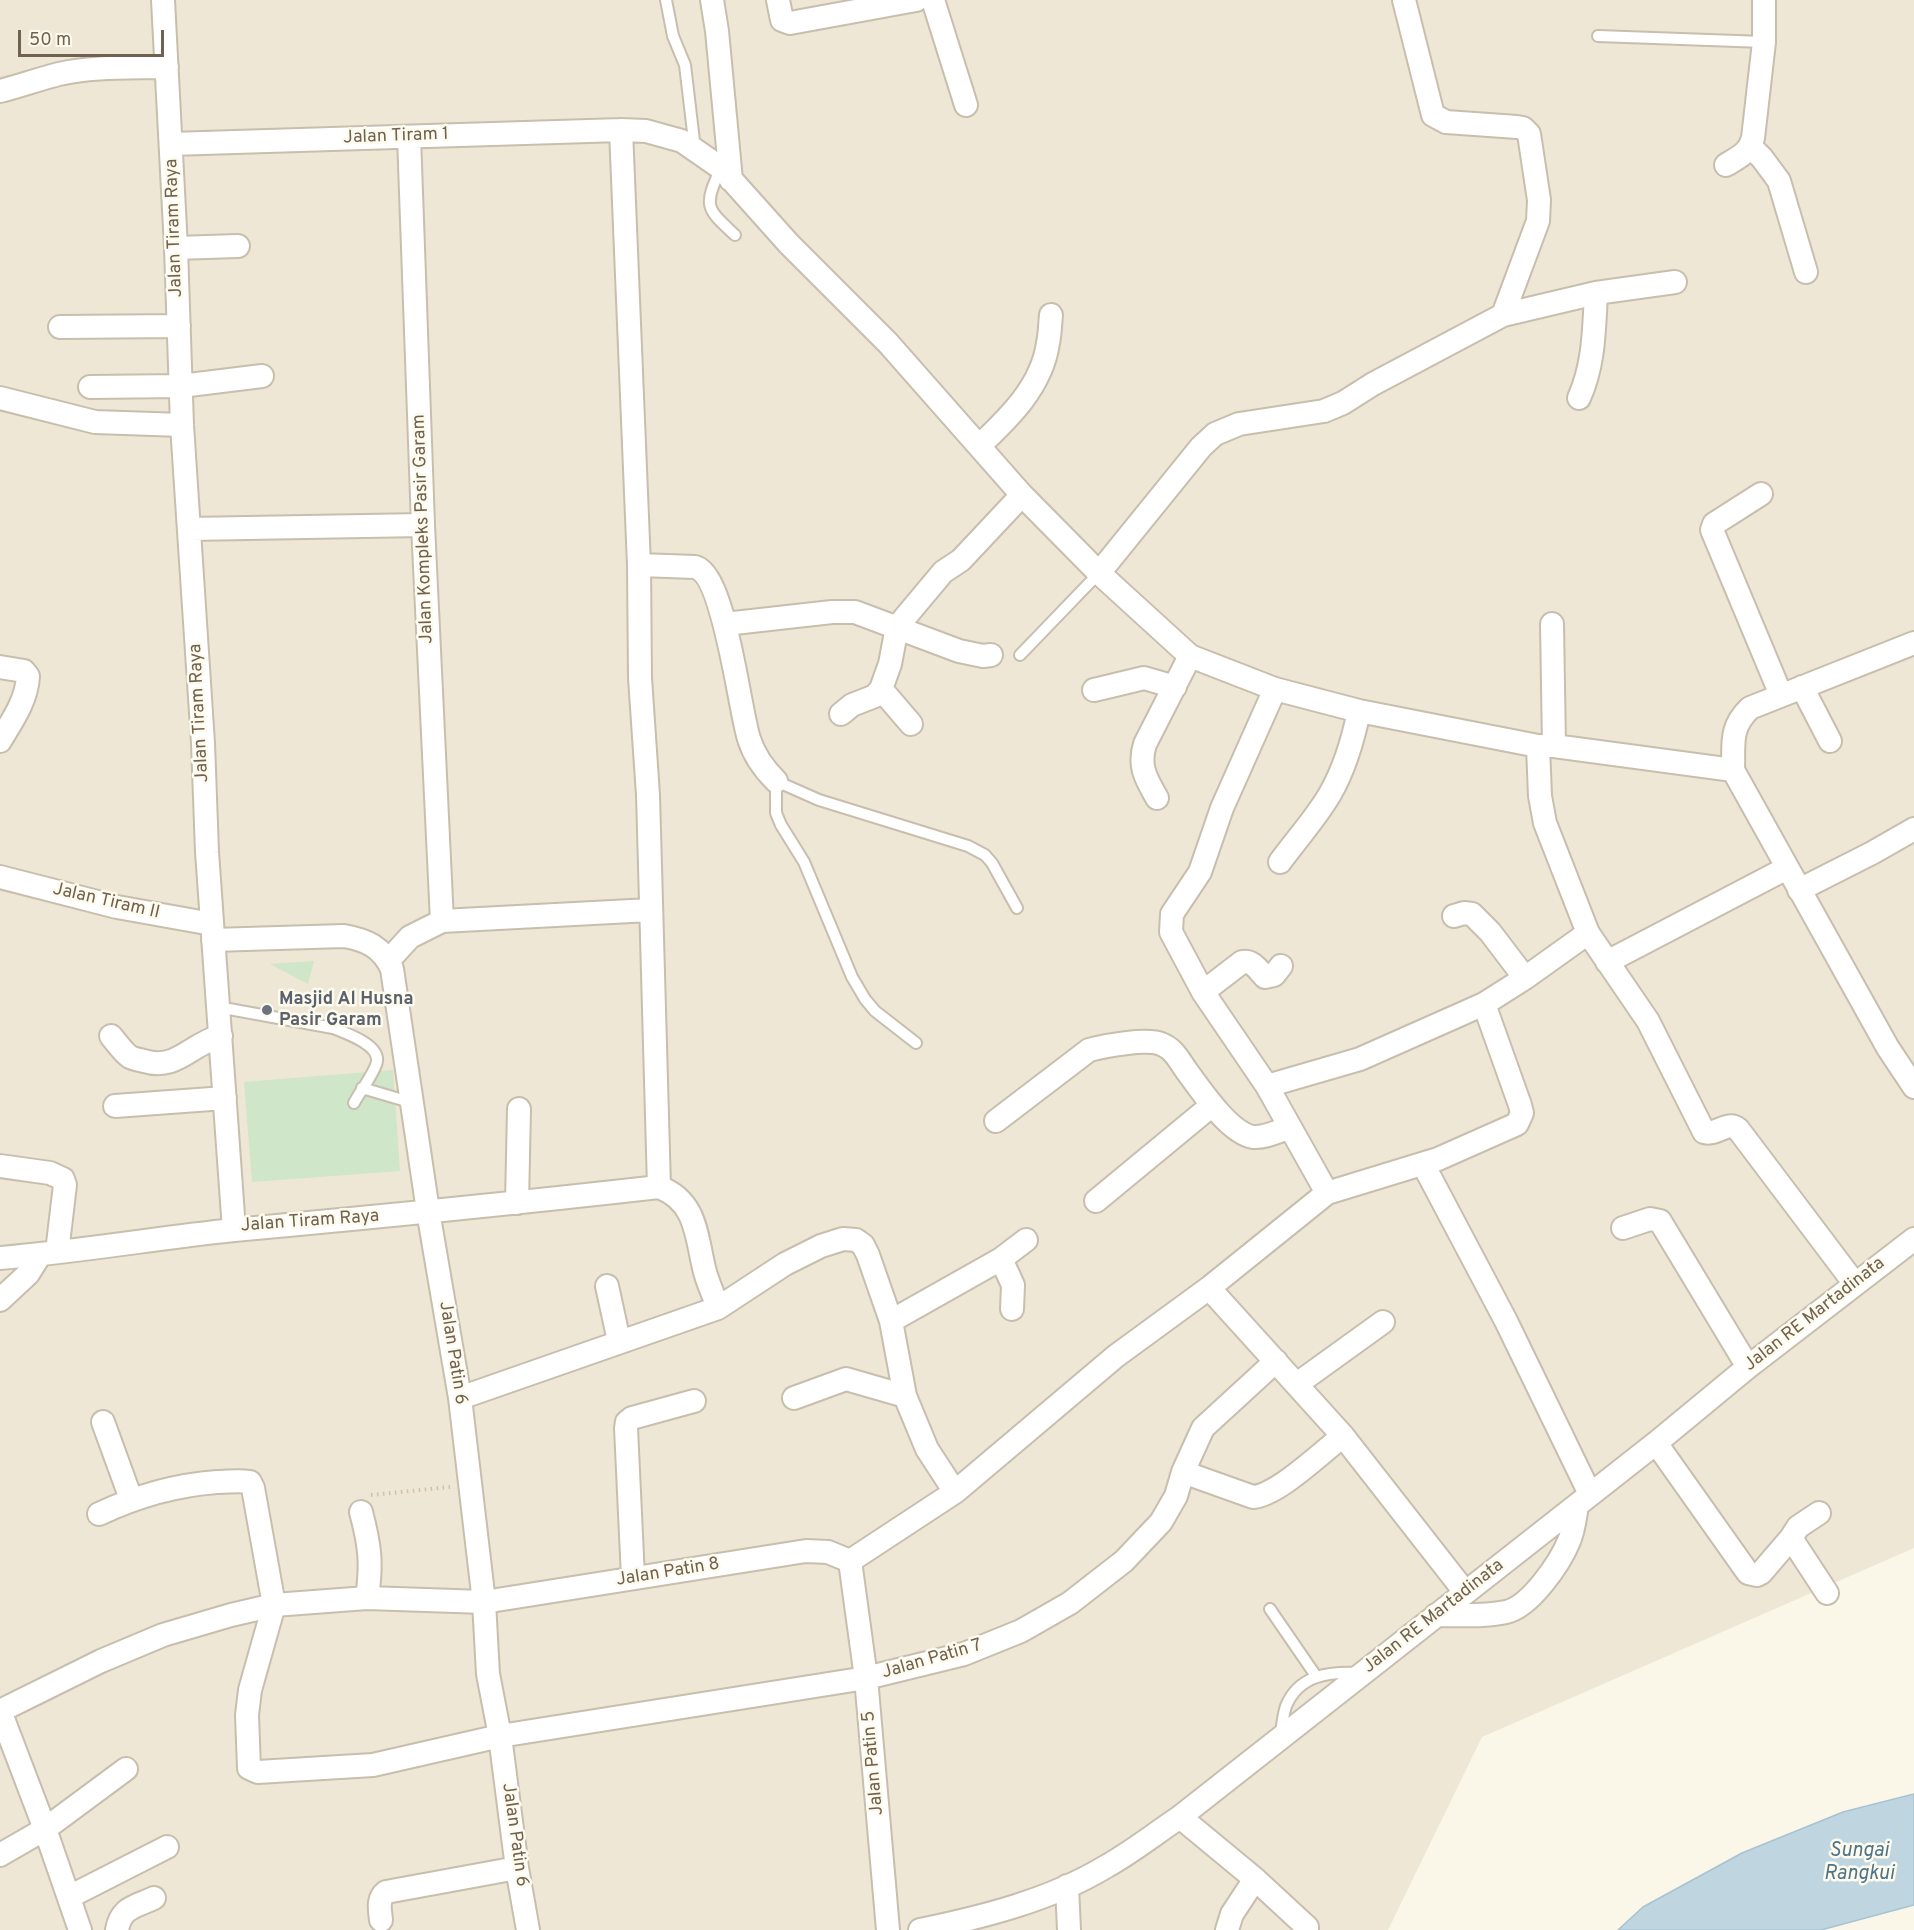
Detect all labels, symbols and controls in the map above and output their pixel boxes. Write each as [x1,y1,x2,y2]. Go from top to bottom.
scale bar [21,18,166,56]
text: 50 m [29,29,71,52]
street label: Jalan Tiram 1 [343,124,449,150]
street label: Jalan Tiram Raya [162,158,188,298]
street label: Jalan Kompleks Pasir Garam [409,414,439,644]
street label: Jalan Tiram Raya [186,643,214,783]
street label: Jalan Tiram II [50,879,162,925]
place label: Masjid Al Husna Pasir Garam [279,989,413,1032]
marker: Masjid Al Husna Pasir Garam [260,1003,274,1017]
street label: Jalan Tiram Raya [240,1206,380,1238]
street label: Jalan RE Martadinata [1740,1253,1890,1377]
street label: Jalan Patin 6 [433,1300,471,1406]
street label: Jalan Patin 8 [615,1554,721,1592]
street label: Jalan RE Martadinata [1359,1555,1509,1679]
street label: Jalan Patin 7 [880,1635,984,1685]
street label: Jalan Patin 5 [859,1710,889,1816]
street label: Jalan Patin 6 [496,1782,532,1888]
water label: Sungai Rangkui [1824,1840,1894,1887]

